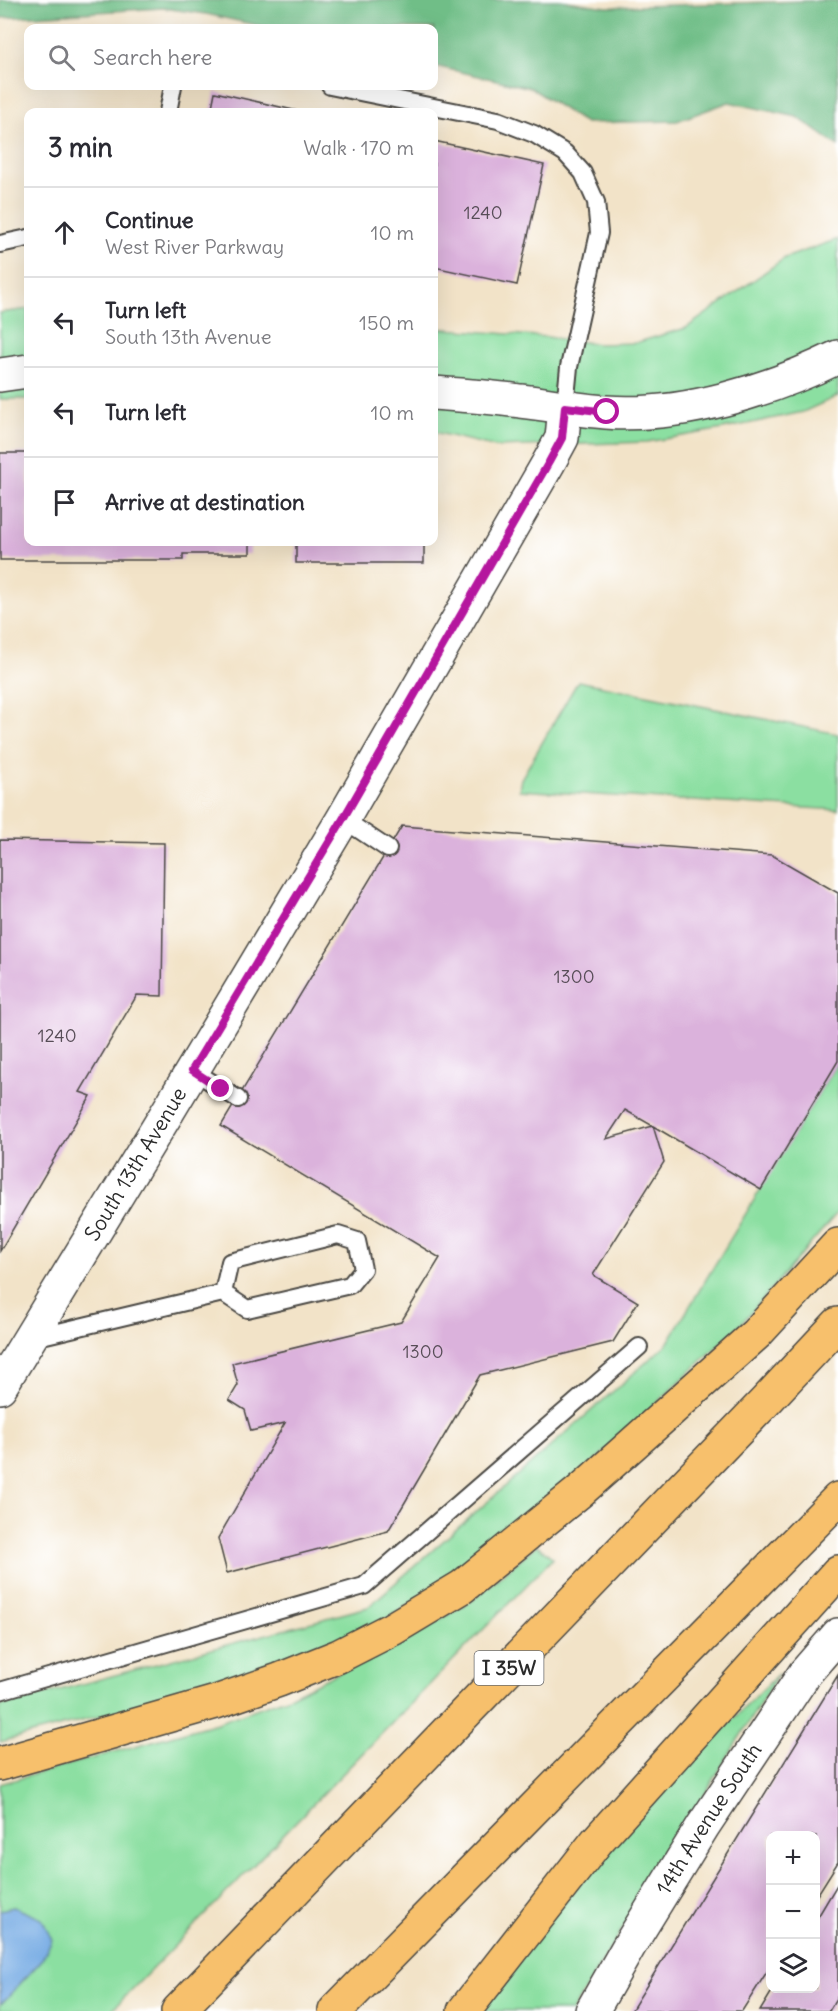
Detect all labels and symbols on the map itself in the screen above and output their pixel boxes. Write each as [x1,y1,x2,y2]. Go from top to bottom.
house number: 1240 [464,201,502,224]
route start [593,398,619,424]
house number: 1300 [553,965,595,988]
house number: 1240 [38,1024,76,1047]
route end [207,1075,233,1101]
street label: South 13th Avenue [78,1082,192,1246]
house number: 1300 [402,1340,444,1363]
road number: I 35W [474,1651,544,1685]
street label: 14th Avenue South [650,1738,767,1899]

